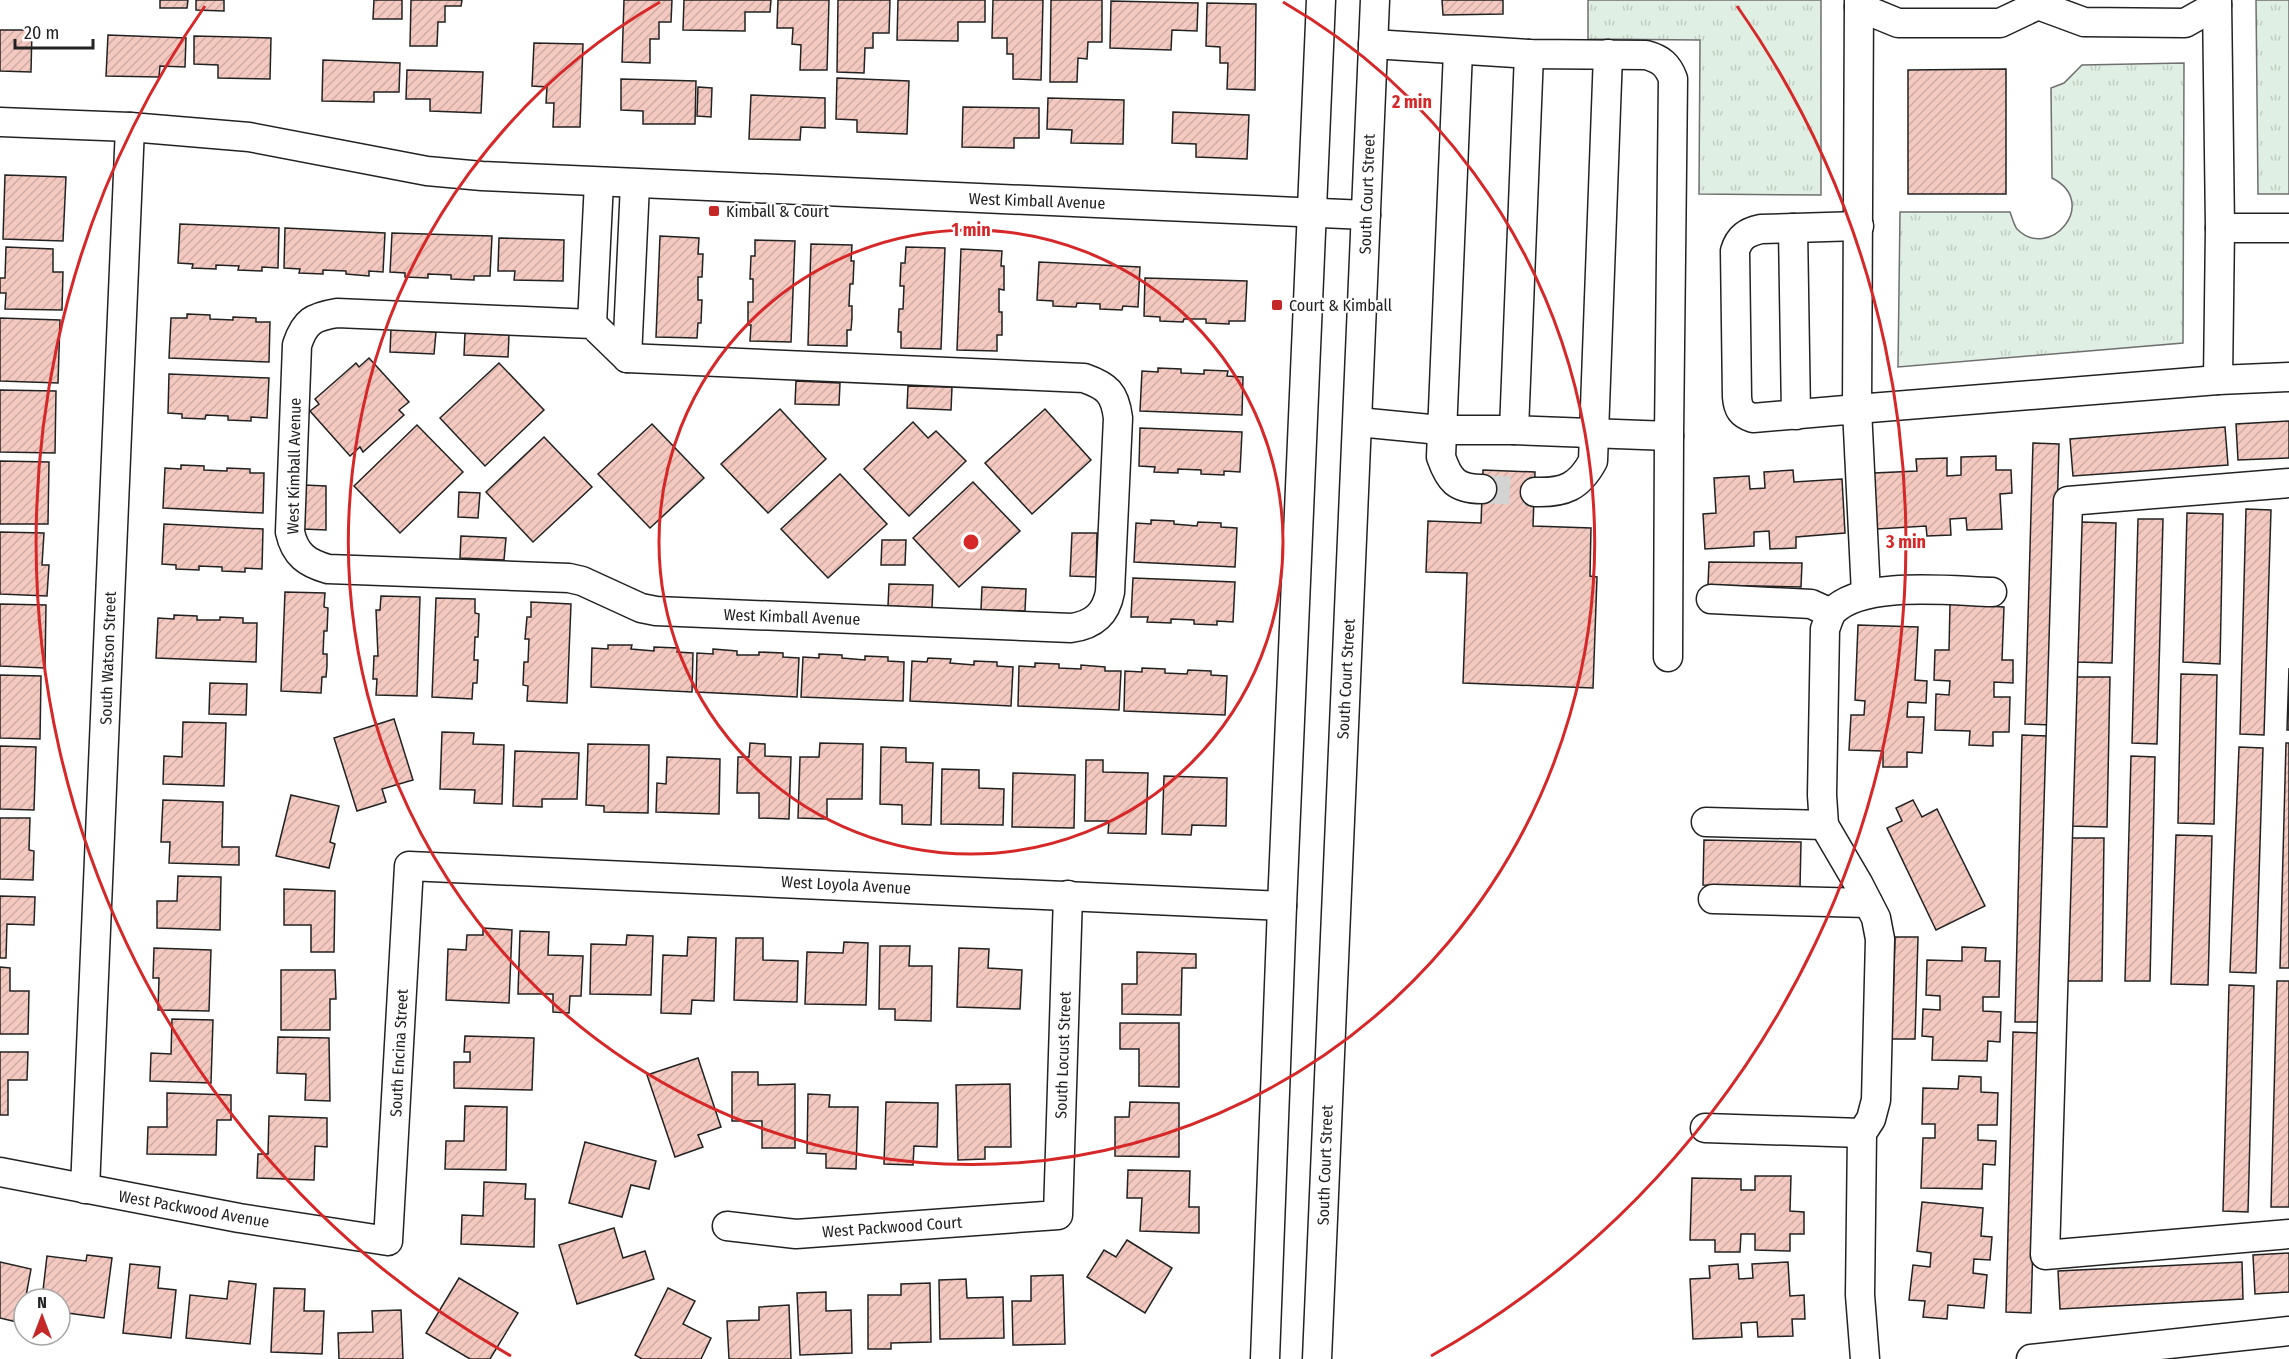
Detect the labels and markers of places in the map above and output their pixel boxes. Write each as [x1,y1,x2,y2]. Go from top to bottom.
place label: Kimball & Court [726,202,830,221]
marker: Kimball & Court [707,204,721,218]
place label: Court & Kimball [1289,296,1392,315]
marker: Court & Kimball [1270,298,1284,312]
centre of rings [961,532,981,552]

